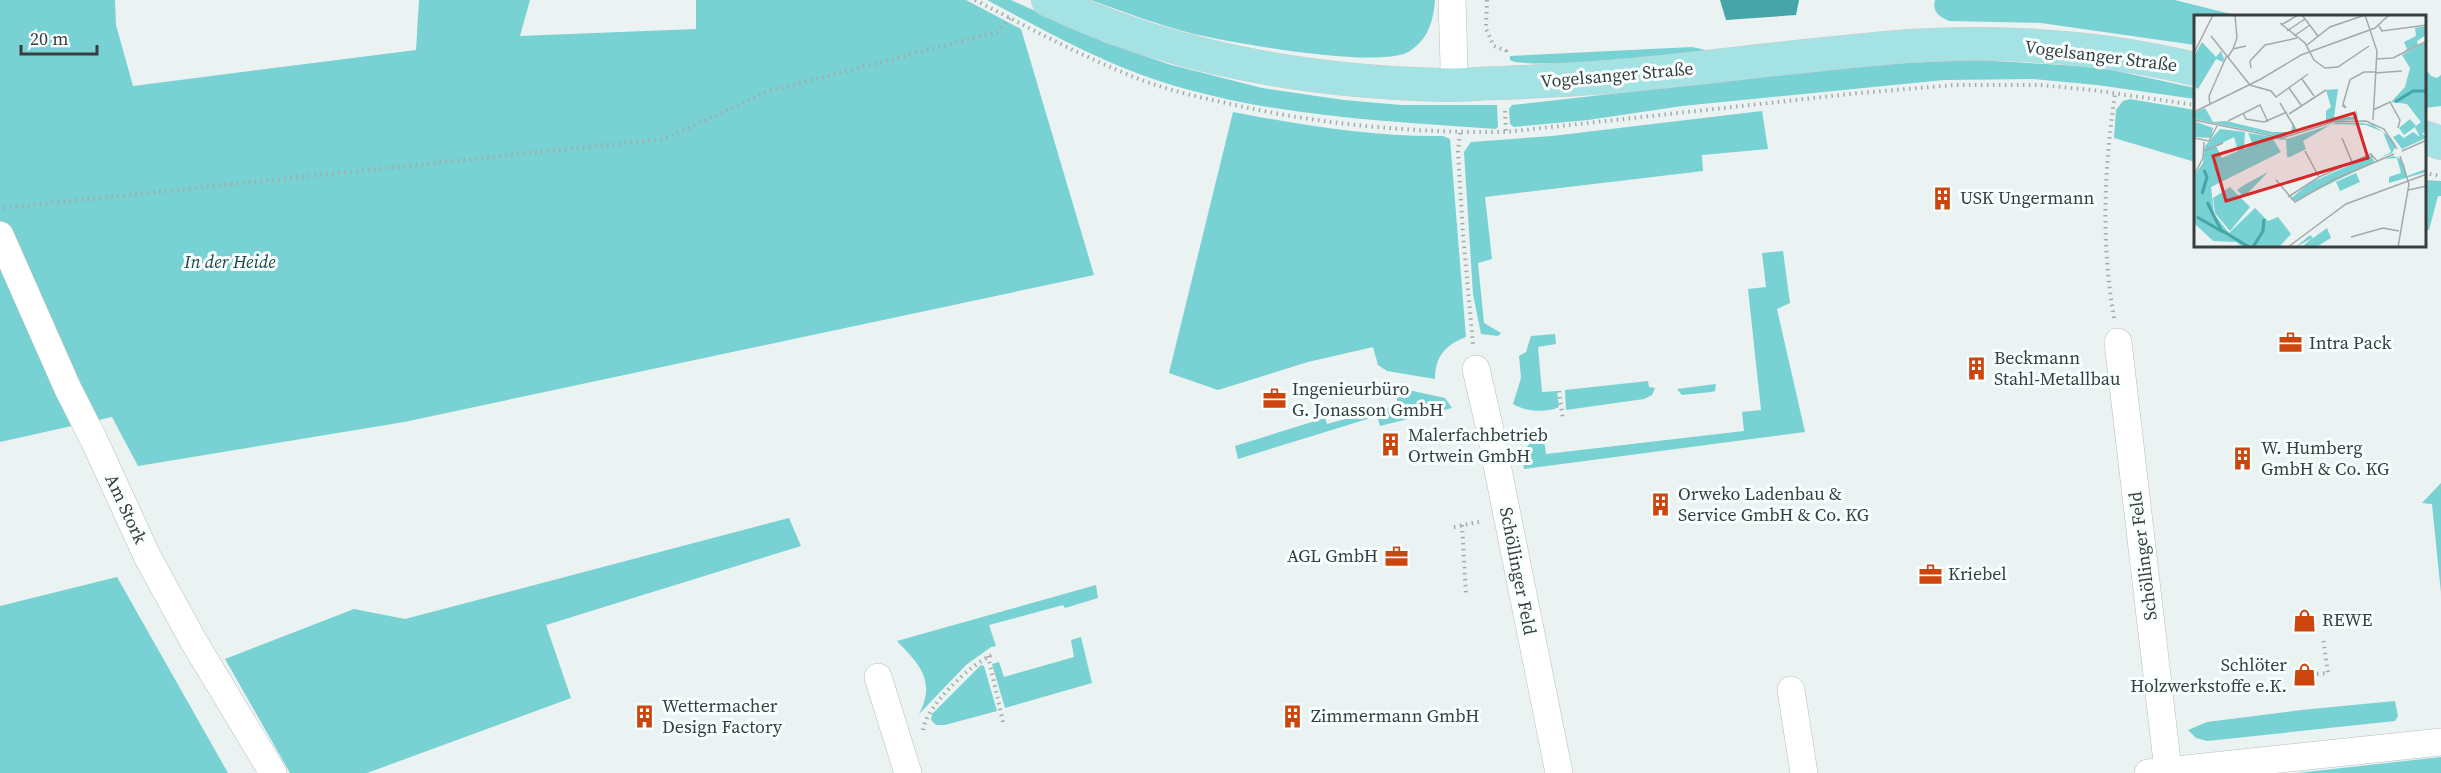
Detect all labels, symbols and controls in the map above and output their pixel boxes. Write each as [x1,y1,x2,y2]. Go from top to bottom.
inset map [2194,15,2426,248]
scale bar [21,18,98,56]
text: 20 m [30,26,68,51]
street label: Vogelsanger Straße [2023,34,2179,77]
street label: Vogelsanger Straße [1539,55,1694,94]
building icon: USK Ungermann [1929,185,1955,211]
place label: USK Ungermann [1960,185,2095,210]
park label: In der Heide [183,249,276,274]
office icon: Intra Pack [2278,330,2304,356]
place label: Intra Pack [2309,330,2391,355]
place label: Beckmann Stahl-Metallbau [1994,345,2121,391]
building icon: Beckmann Stahl-Metallbau [1963,355,1989,381]
place label: Ingenieurbüro G. Jonasson GmbH [1292,376,1443,422]
office icon: Ingenieurbüro G. Jonasson GmbH [1261,386,1287,412]
place label: Malerfachbetrieb Ortwein GmbH [1408,422,1548,468]
building icon: Malerfachbetrieb Ortwein GmbH [1377,432,1403,458]
place label: W. Humberg GmbH & Co. KG [2261,435,2389,481]
building icon: W. Humberg GmbH & Co. KG [2230,445,2256,471]
street label: Am Stork [99,470,154,548]
place label: Orweko Ladenbau & Service GmbH & Co. KG [1678,481,1869,527]
street label: Schöllinger Feld [2122,490,2163,622]
building icon: Orweko Ladenbau & Service GmbH & Co. KG [1647,491,1673,517]
street label: Schöllinger Feld [1494,505,1543,637]
place label: AGL GmbH [1287,543,1378,568]
office icon: AGL GmbH [1383,543,1409,569]
office icon: Kriebel [1917,561,1943,587]
place label: Kriebel [1948,561,2007,586]
shop icon: REWE [2291,607,2317,633]
place label: REWE [2322,607,2373,632]
place label: Schlöter Holzwerkstoffe e.K. [2130,652,2287,698]
shop icon: Schlöter Holzwerkstoffe e.K. [2292,662,2318,688]
place label: Wettermacher Design Factory [662,693,783,739]
building icon: Wettermacher Design Factory [631,703,657,729]
building icon: Zimmermann GmbH [1280,703,1306,729]
place label: Zimmermann GmbH [1311,703,1480,728]

